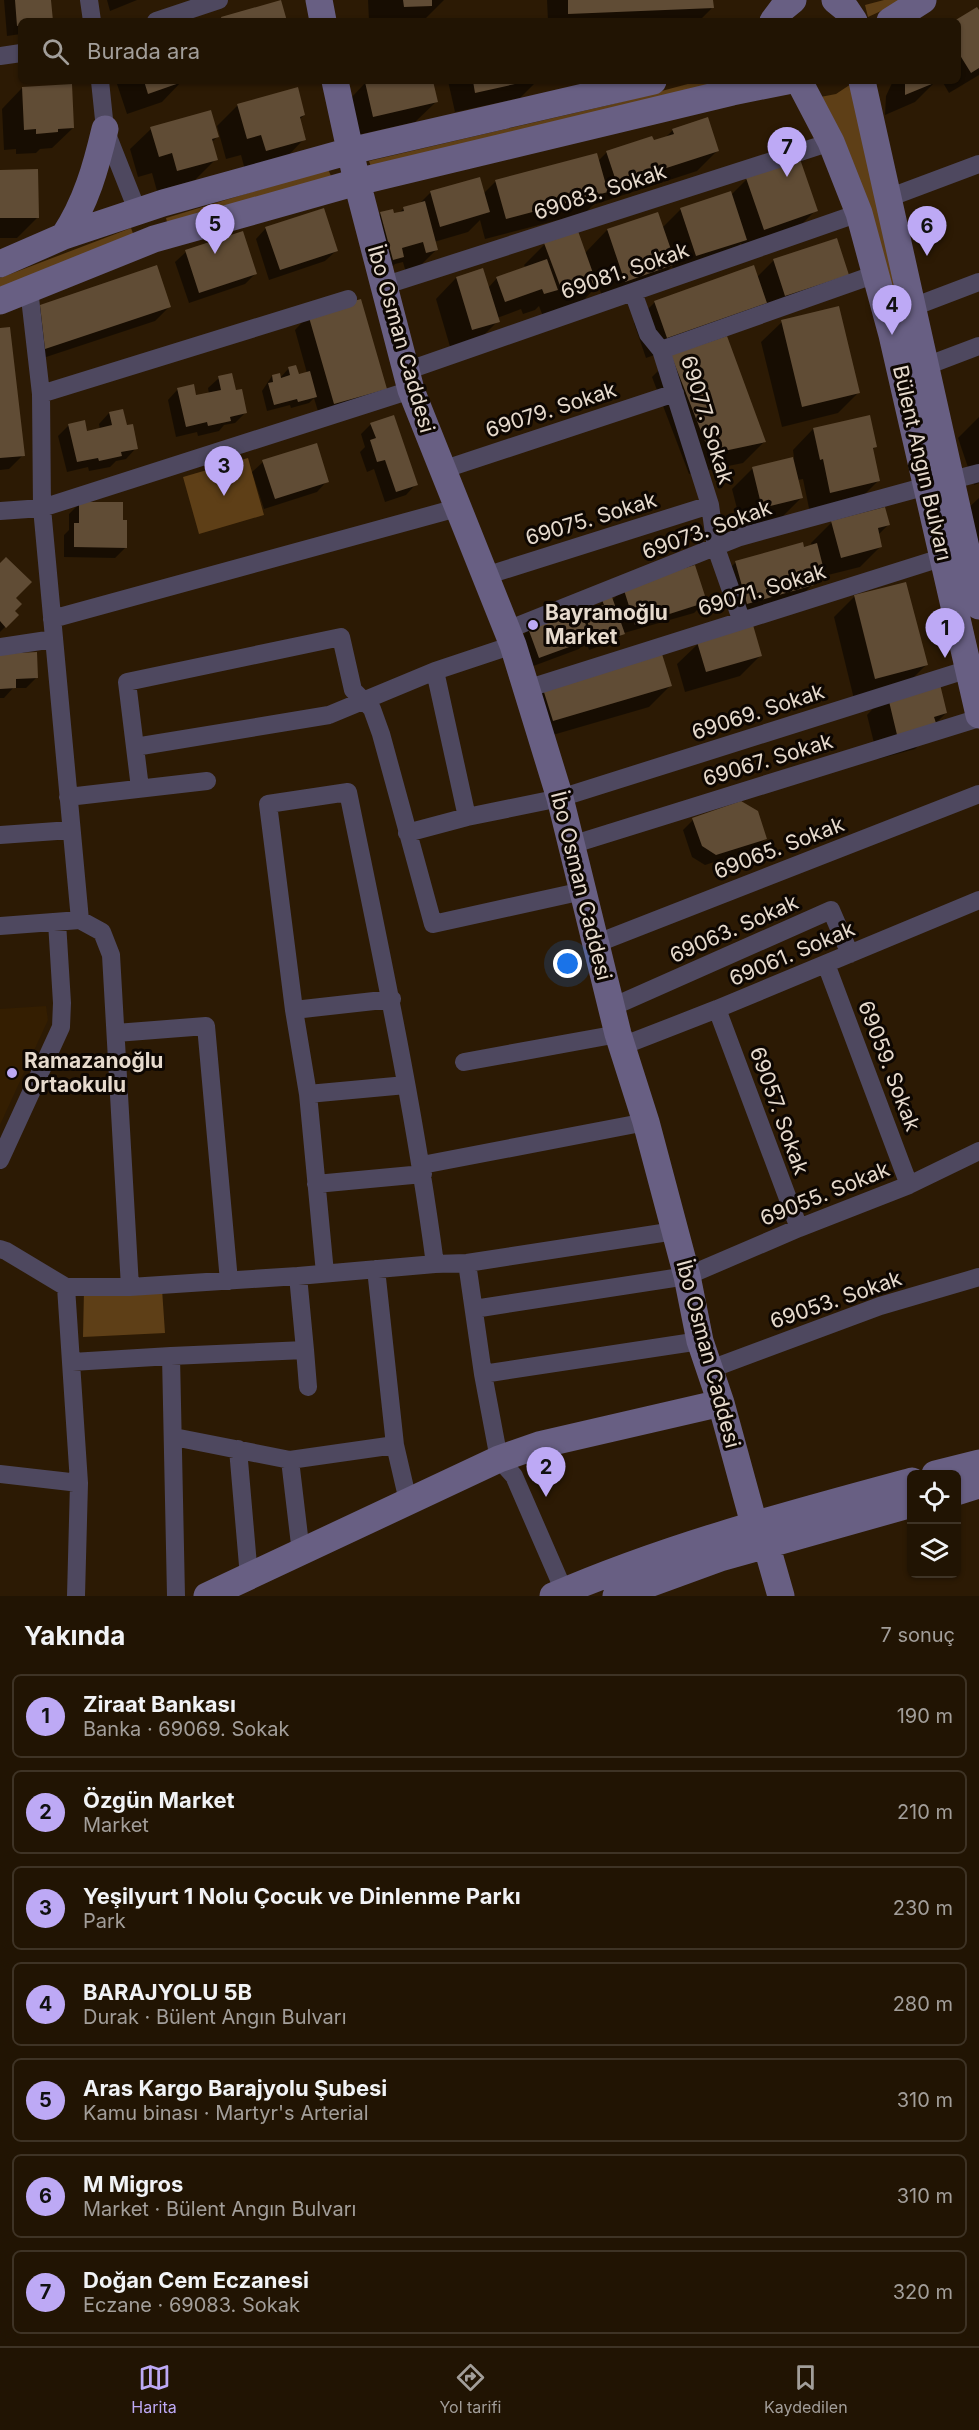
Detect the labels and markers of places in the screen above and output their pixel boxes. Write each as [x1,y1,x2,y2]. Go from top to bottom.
pin: 7 [768,128,806,177]
pin: 5 [196,204,234,254]
pin: 6 [908,206,946,256]
pin: 4 [872,286,912,335]
pin: 3 [204,446,244,496]
place label: Bayramoğlu Market [545,600,668,649]
pin: 1 [926,608,964,658]
marker: Bayramoğlu Market [526,618,540,632]
place label: Ramazanoğlu Ortaokulu [24,1048,163,1097]
marker: Ramazanoğlu Ortaokulu [5,1066,19,1080]
pin: 2 [526,1448,566,1497]

